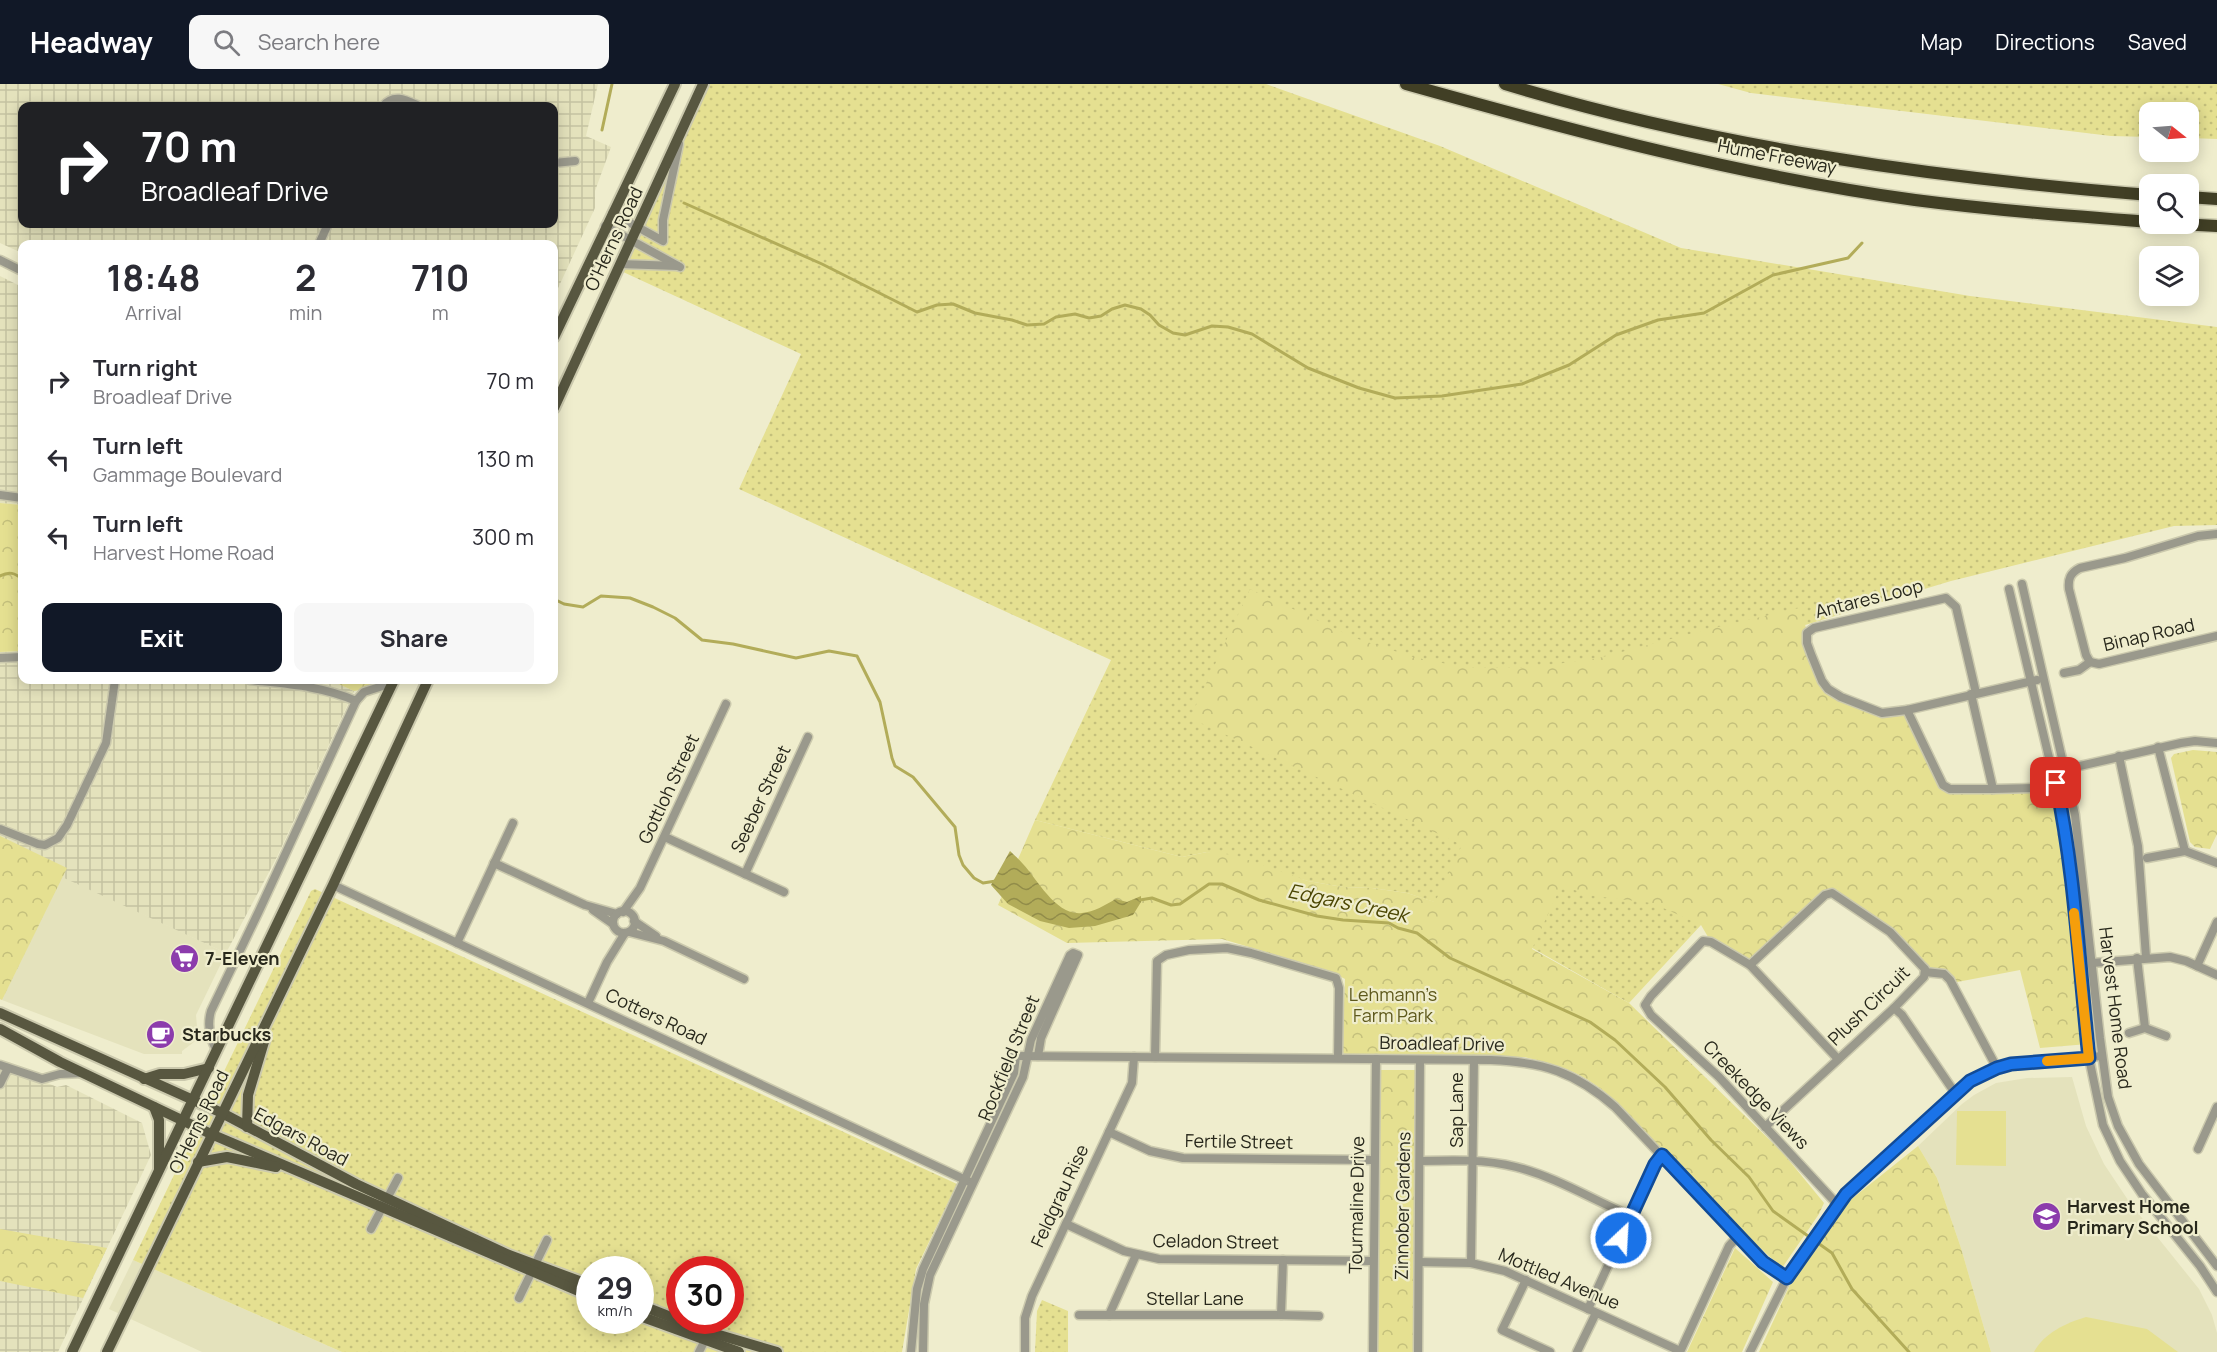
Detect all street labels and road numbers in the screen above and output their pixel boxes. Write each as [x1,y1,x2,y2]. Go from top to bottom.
street label: Hume Freeway [1716,133,1839,179]
street label: O'Herns Road [578,182,648,295]
street label: Antares Loop [1812,573,1925,623]
street label: Binap Road [2101,612,2197,656]
street label: Gottloh Street [632,730,704,847]
street label: Seeber Street [725,741,796,856]
street label: Harvest Home Road [2094,925,2138,1090]
street label: Plush Circuit [1822,960,1914,1050]
street label: Cotters Road [602,982,711,1050]
street label: Rockfield Street [972,991,1044,1124]
street label: Broadleaf Drive [1379,1030,1505,1056]
street label: Creekedge Views [1699,1035,1815,1154]
street label: O'Herns Road [163,1066,234,1177]
street label: Sap Lane [1444,1072,1468,1148]
street label: Edgars Road [250,1101,353,1171]
street label: Fertile Street [1185,1128,1293,1154]
street label: Zinnober Gardens [1389,1132,1415,1280]
street label: Tourmaline Drive [1343,1136,1369,1274]
street label: Feldgrau Rise [1025,1140,1093,1251]
street label: Celadon Street [1153,1228,1279,1254]
street label: Mottled Avenue [1495,1242,1624,1314]
street label: Stellar Lane [1146,1286,1244,1310]

